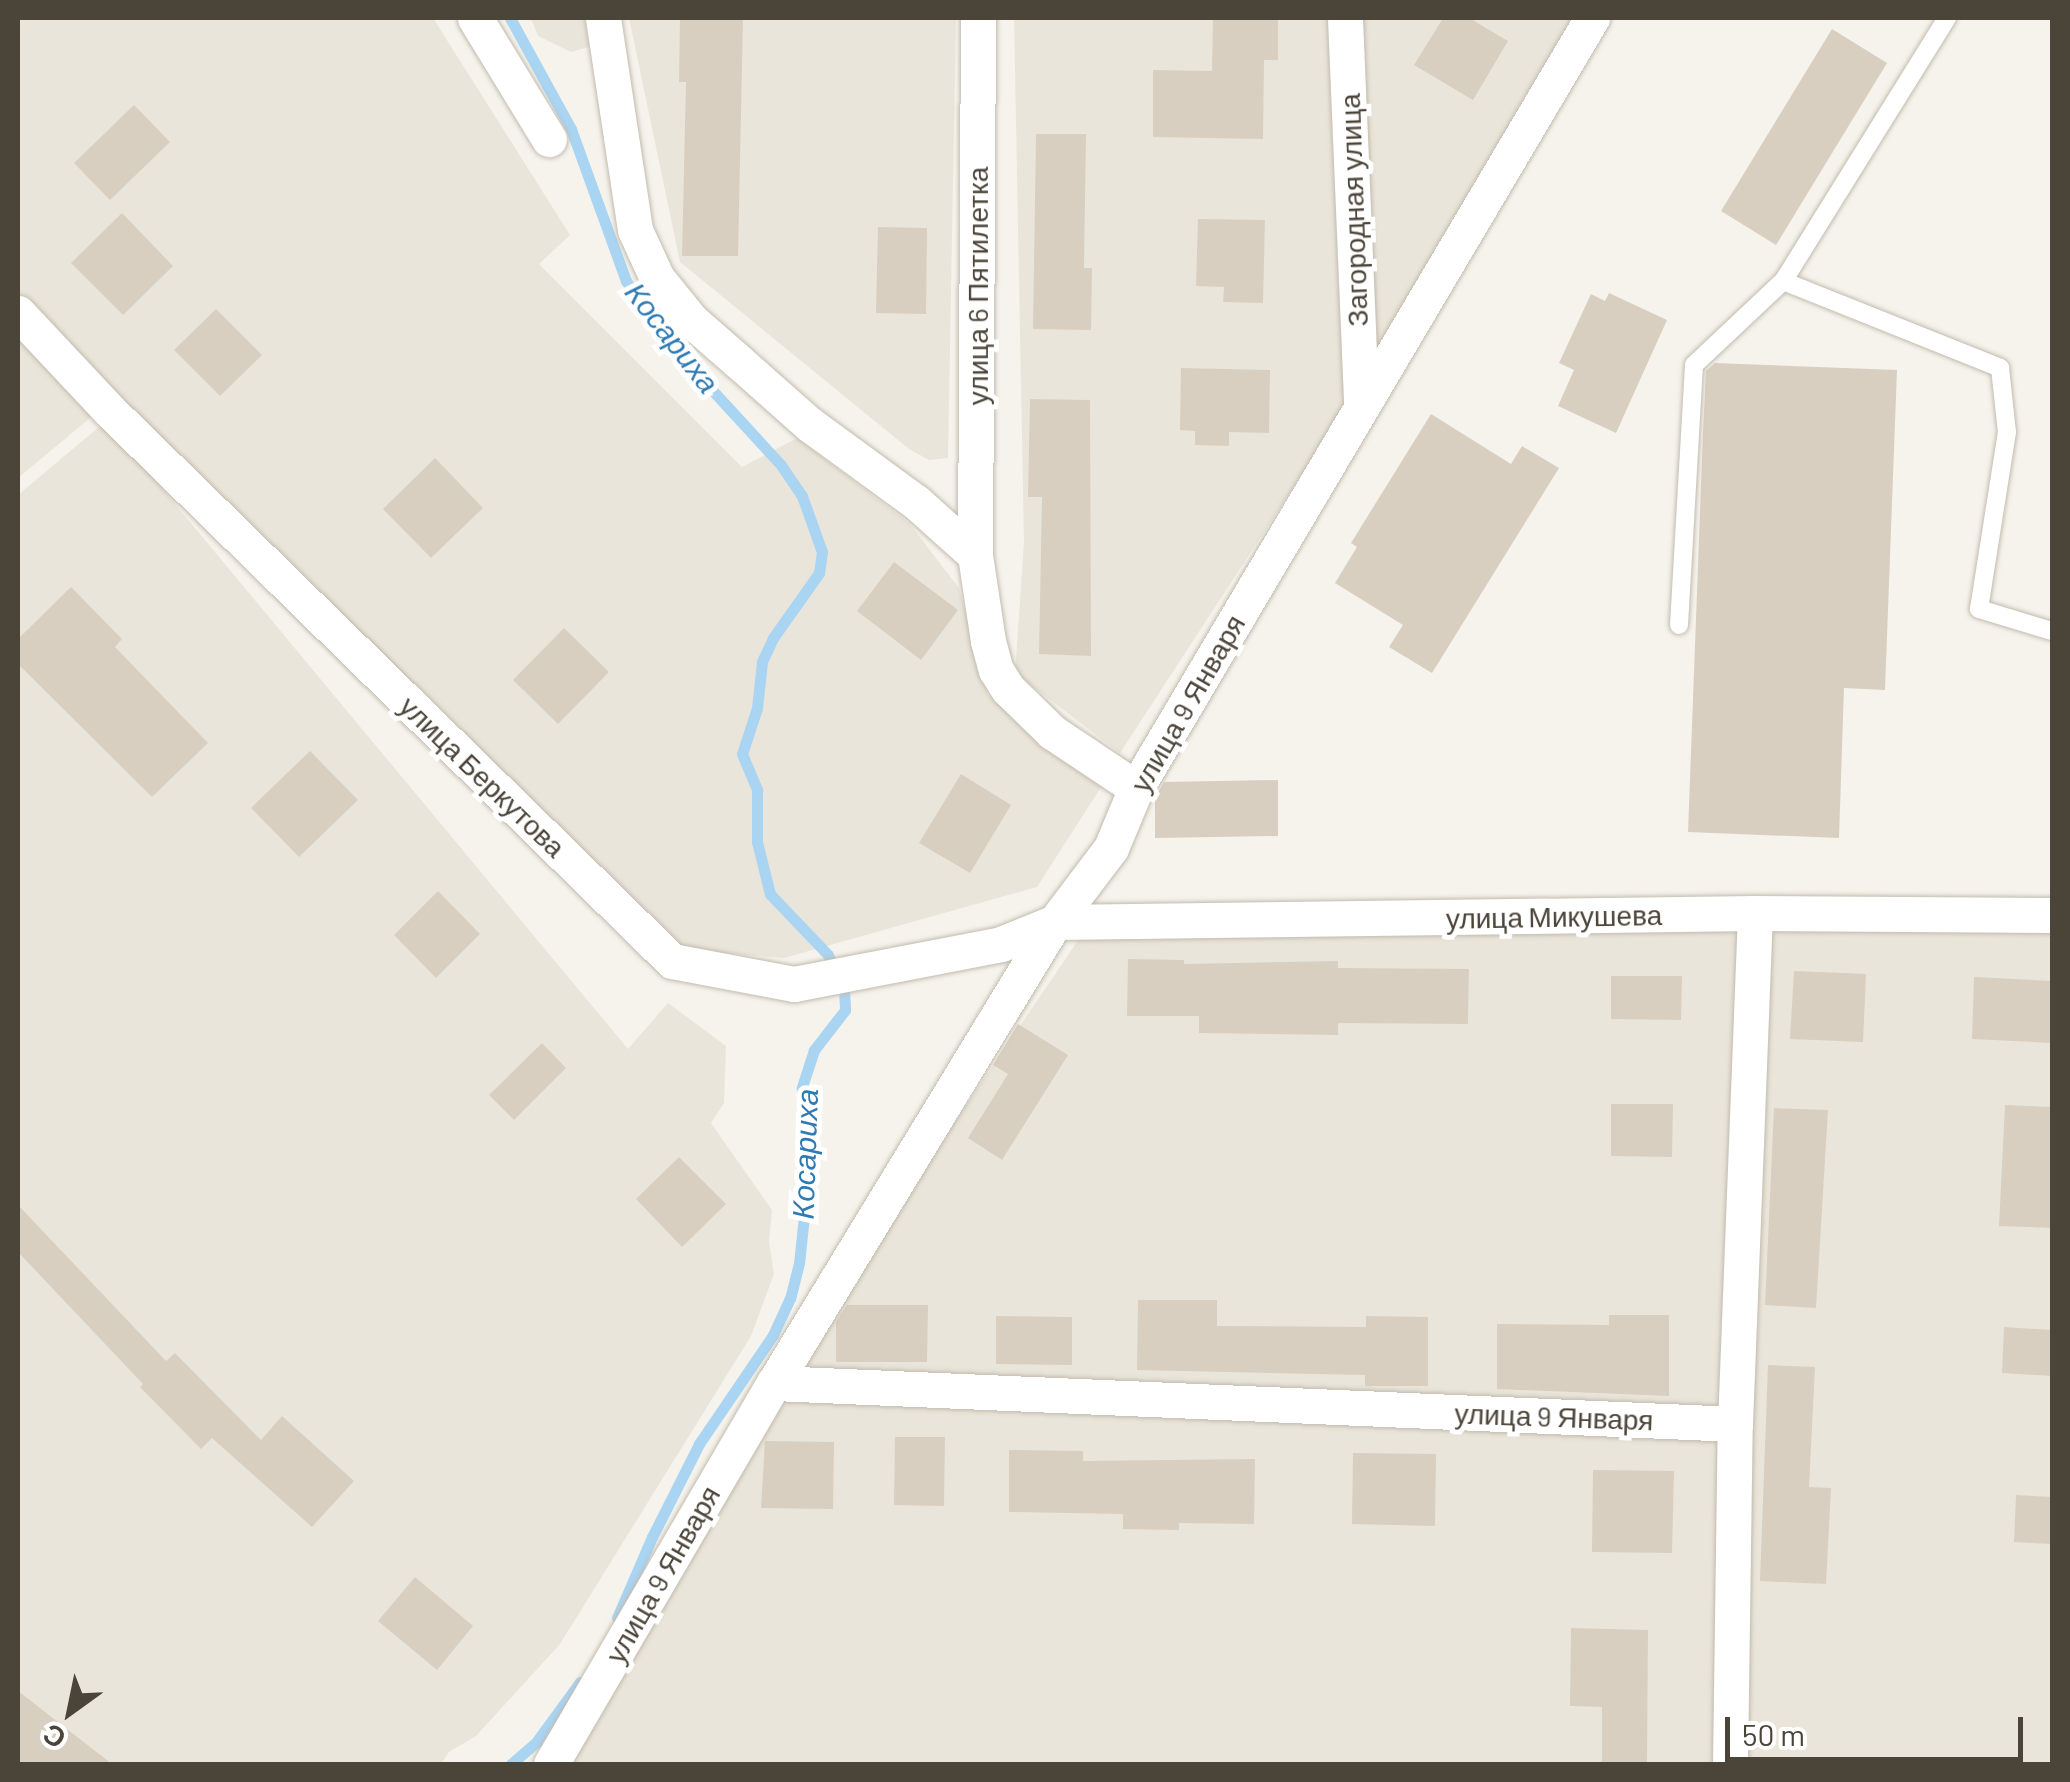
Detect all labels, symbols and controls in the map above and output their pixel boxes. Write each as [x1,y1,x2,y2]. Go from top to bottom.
street label: Загородная улица [1332,93,1374,327]
street label: улица 6 Пятилетка [960,167,994,405]
water label: Косариха [619,274,727,400]
street label: улица 9 Января [1123,608,1251,798]
street label: улица Беркутова [393,689,573,863]
street label: улица Микушева [1446,897,1662,935]
water label: Косариха [784,1088,824,1220]
street label: улица 9 Января [1454,1396,1654,1436]
street label: улица 9 Января [598,1479,726,1669]
north arrow [20,1662,120,1762]
scale bar [1730,1697,2028,1759]
text: 50 m [1742,1716,1805,1752]
text: С [36,1717,71,1757]

